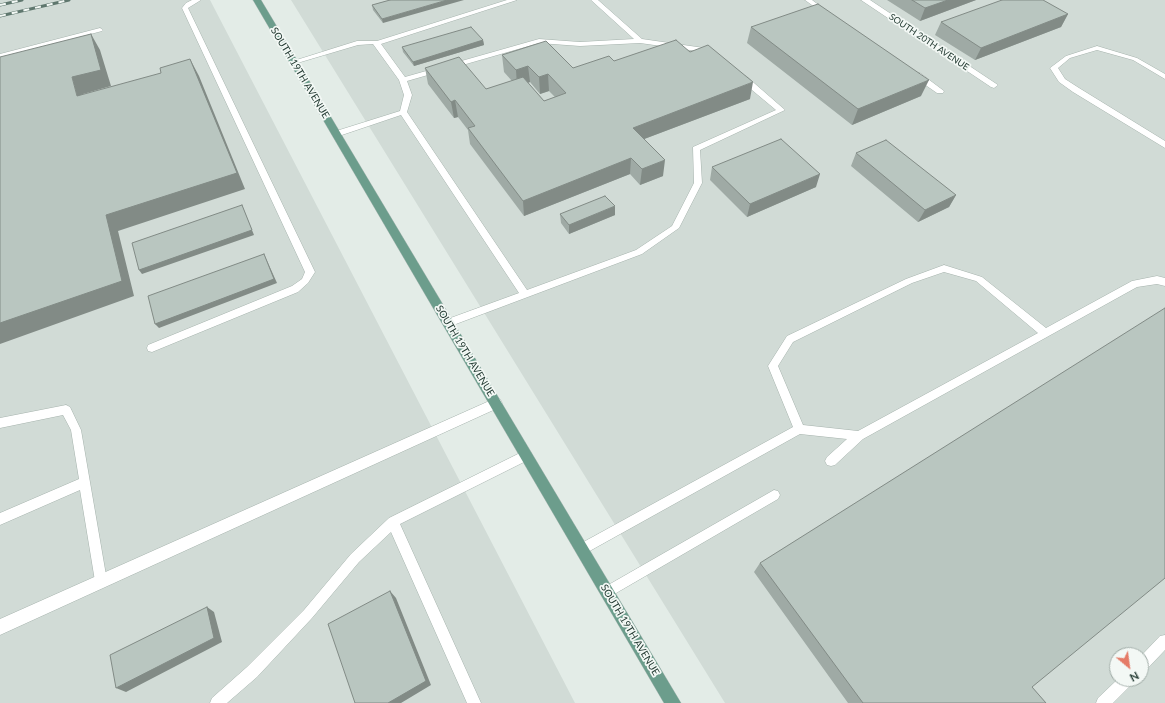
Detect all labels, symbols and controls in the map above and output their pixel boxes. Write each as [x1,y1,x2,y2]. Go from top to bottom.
street label: SOUTH 20TH AVENUE [887,11,971,73]
street label: SOUTH 19TH AVENUE [268,25,332,121]
street label: SOUTH 19TH AVENUE [433,303,497,399]
street label: SOUTH 19TH AVENUE [598,582,662,678]
north arrow [1109,647,1149,687]
text: N [1128,669,1141,685]

